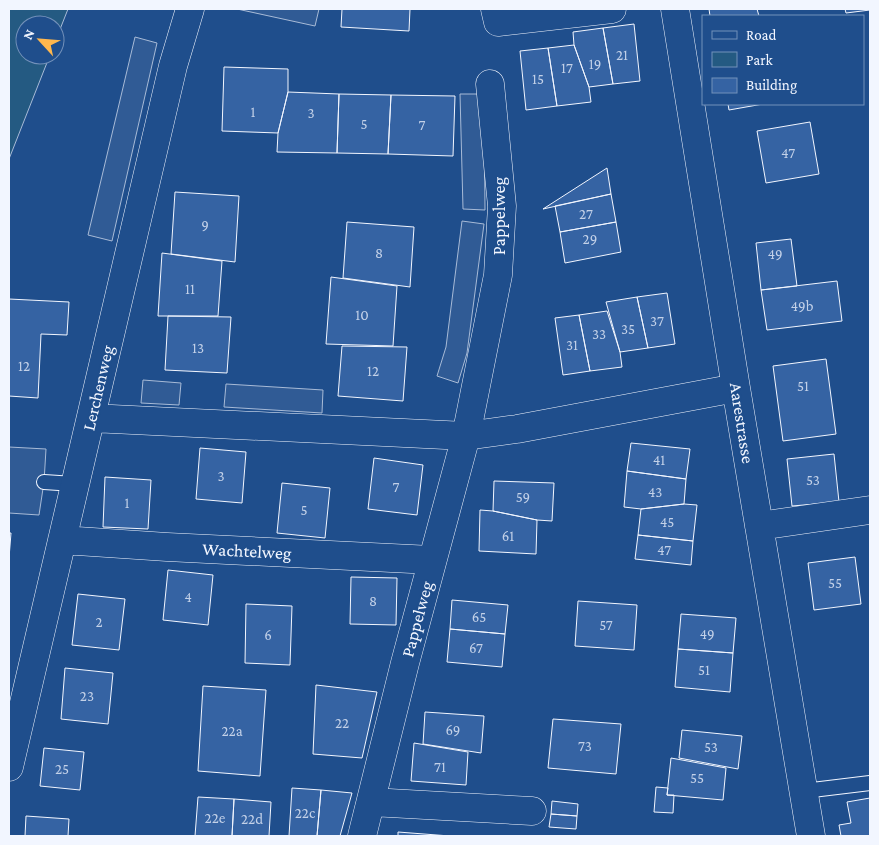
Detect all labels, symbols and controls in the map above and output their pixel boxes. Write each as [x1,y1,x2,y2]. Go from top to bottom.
north arrow [15,15,65,65]
legend [702,15,864,105]
text: N [19,26,38,42]
text: Road [746,27,777,43]
house number: 21 [616,47,628,63]
text: Park [746,52,773,68]
house number: 19 [589,56,601,72]
house number: 17 [561,60,573,76]
house number: 15 [532,71,544,87]
text: Building [746,77,797,94]
house number: 1 [251,104,256,120]
house number: 3 [307,105,315,121]
house number: 5 [360,116,368,132]
house number: 7 [419,117,426,133]
house number: 47 [781,145,795,161]
street label: Pappelweg [489,177,509,255]
house number: 27 [579,206,593,222]
house number: 9 [201,217,209,233]
house number: 29 [583,231,597,247]
house number: 8 [375,245,383,261]
house number: 49 [767,246,783,262]
house number: 11 [185,281,195,297]
house number: 49b [791,298,814,314]
house number: 10 [355,307,369,323]
house number: 37 [650,313,664,329]
house number: 35 [621,321,635,337]
house number: 33 [592,326,606,342]
house number: 31 [566,337,578,353]
house number: 13 [192,340,204,356]
street label: Lerchenweg [78,343,118,433]
house number: 12 [18,358,30,374]
house number: 12 [367,363,379,379]
house number: 51 [797,378,809,394]
street label: Aarestrasse [726,381,758,465]
house number: 41 [653,452,665,468]
house number: 3 [217,468,225,484]
house number: 53 [806,472,820,488]
house number: 7 [393,479,400,495]
house number: 43 [648,484,662,500]
house number: 59 [516,489,530,505]
house number: 1 [125,495,130,511]
house number: 5 [300,502,308,518]
house number: 45 [660,514,674,530]
house number: 61 [502,528,514,544]
street label: Wachtelweg [202,539,292,563]
house number: 47 [657,542,671,558]
house number: 55 [828,575,842,591]
street label: Pappelweg [397,578,437,659]
house number: 4 [184,589,192,605]
house number: 8 [369,593,377,609]
house number: 65 [472,609,486,625]
house number: 2 [95,614,103,630]
house number: 57 [599,617,613,633]
house number: 49 [699,626,715,642]
house number: 6 [264,627,272,643]
house number: 67 [469,640,483,656]
house number: 51 [698,662,710,678]
house number: 23 [80,688,94,704]
house number: 22 [335,715,349,731]
house number: 69 [446,722,460,738]
house number: 22a [221,723,243,739]
house number: 73 [578,738,592,754]
house number: 53 [704,739,718,755]
house number: 71 [434,759,446,775]
house number: 25 [55,761,69,777]
house number: 55 [690,770,704,786]
house number: 22c [295,805,316,821]
house number: 22e [205,810,226,826]
house number: 22d [241,811,263,827]

